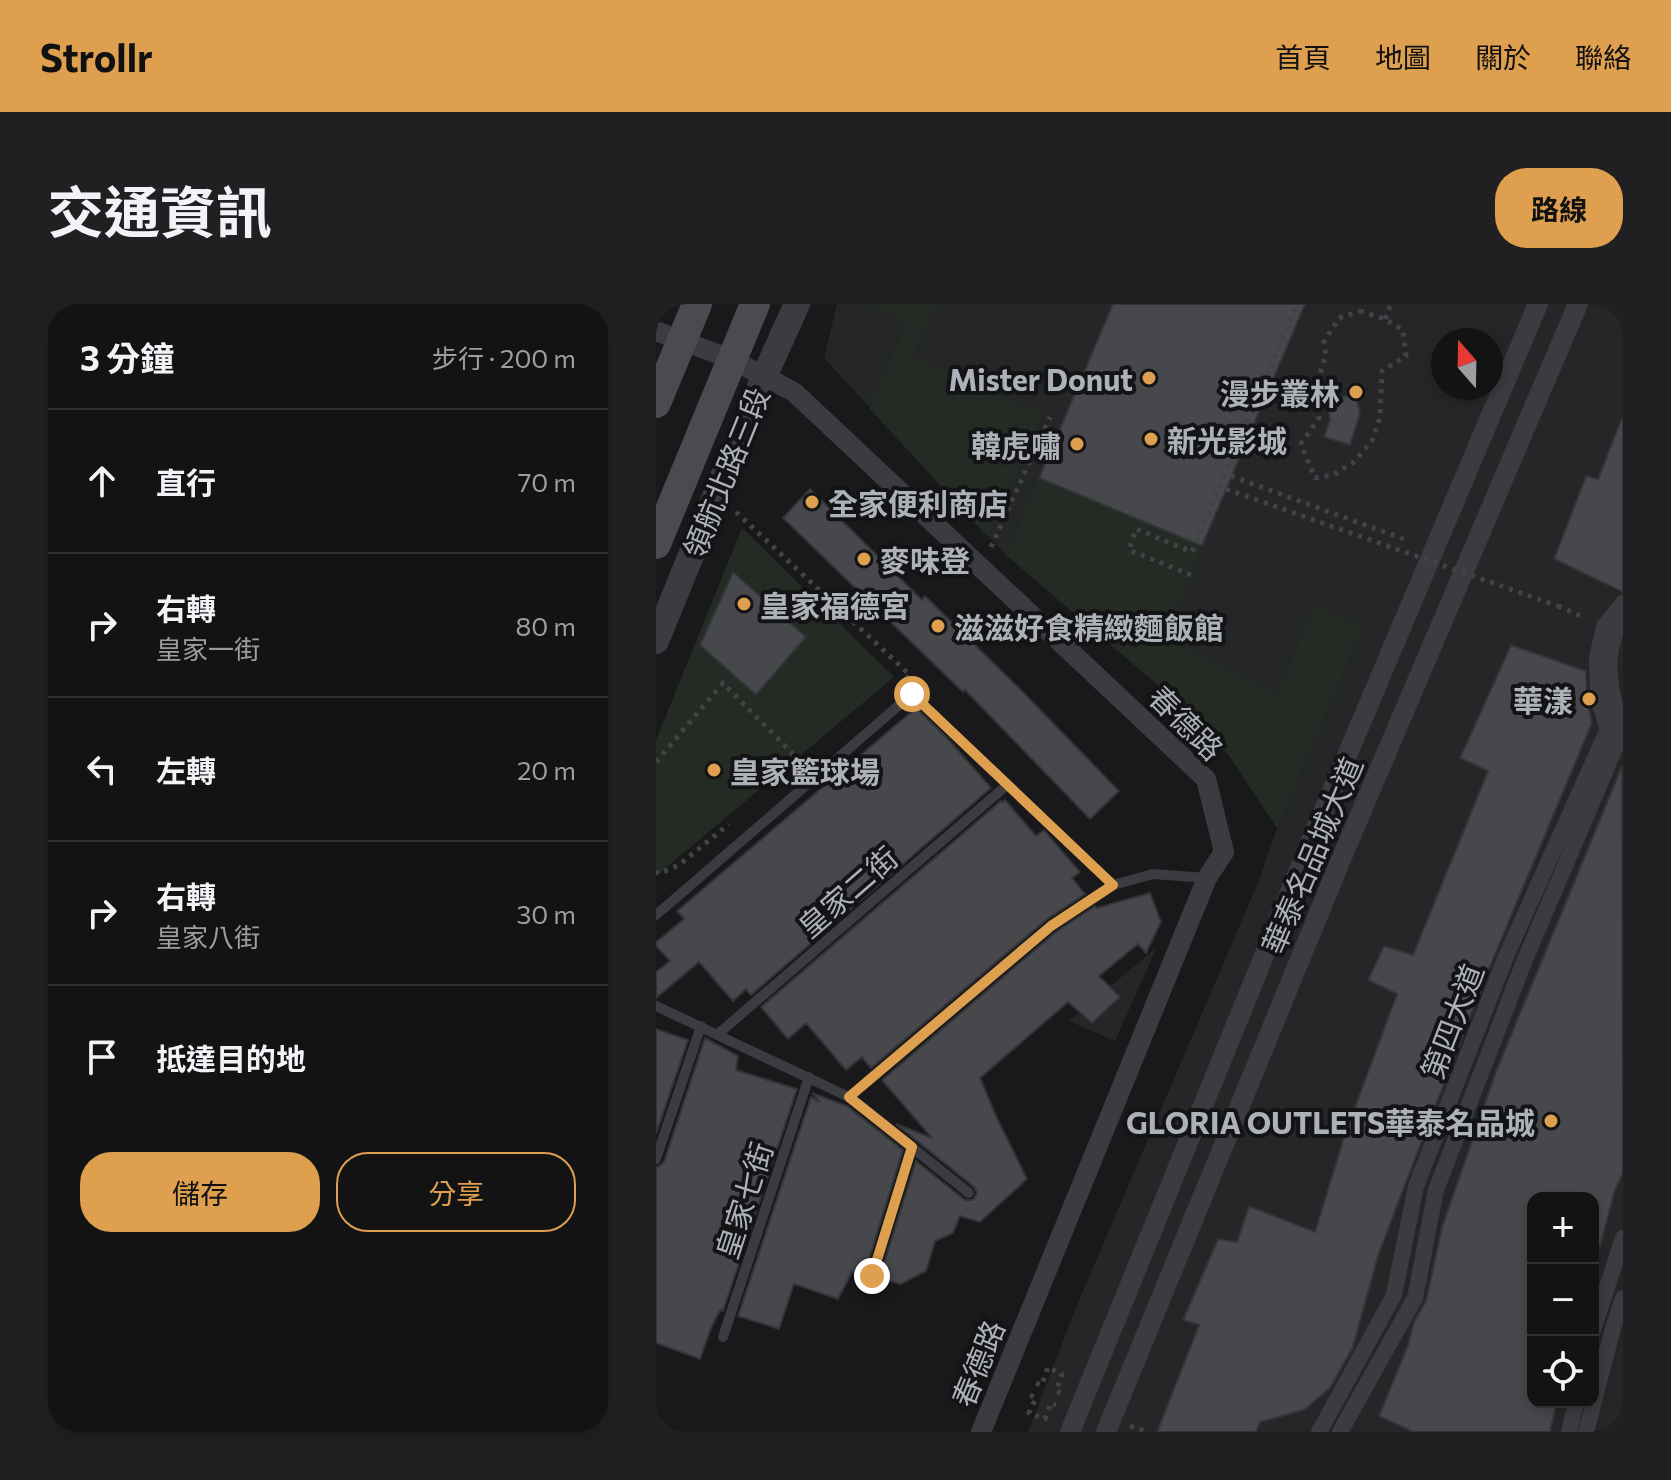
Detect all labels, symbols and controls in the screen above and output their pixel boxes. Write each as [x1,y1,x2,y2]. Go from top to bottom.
text: Strollr [40,33,153,80]
text: 首頁 [1275,40,1331,74]
text: 地圖 [1375,40,1431,74]
text: 關於 [1475,40,1531,74]
text: 聯絡 [1575,40,1631,74]
button: 路線 [1495,168,1623,248]
text: 交通資訊 [48,176,272,245]
north arrow [1431,328,1503,400]
text: 3 分鐘 [80,336,174,378]
text: 步行 · 200 m [432,342,576,373]
place label: Mister Donut [948,360,1133,397]
marker: Mister Donut [1140,369,1158,387]
place label: 漫步叢林 [1220,374,1340,411]
street label: 領航北路三段 [674,382,776,562]
marker: 漫步叢林 [1347,383,1365,401]
place label: 新光影城 [1167,421,1287,458]
place label: 韓虎嘯 [971,426,1061,463]
marker: 新光影城 [1142,430,1160,448]
marker: 韓虎嘯 [1068,435,1086,453]
icon: ahead [80,459,124,503]
text: 直行 [156,463,216,500]
text: 70 m [518,466,576,497]
place label: 全家便利商店 [828,484,1008,521]
marker: 全家便利商店 [803,493,821,511]
place label: 麥味登 [880,541,970,578]
marker: 麥味登 [855,550,873,568]
place label: 皇家福德宮 [760,586,910,623]
text: 右轉 [156,589,216,626]
marker: 皇家福德宮 [735,595,753,613]
icon: right [80,603,124,647]
place label: 滋滋好食精緻麵飯館 [954,608,1224,645]
text: 80 m [516,610,576,641]
marker: 滋滋好食精緻麵飯館 [929,617,947,635]
text: 皇家一街 [156,633,260,664]
route start [894,676,930,712]
street label: 春德路 [1142,677,1232,767]
place label: 華漾 [1513,681,1573,718]
marker: 華漾 [1580,690,1598,708]
icon: left [80,747,124,791]
text: 左轉 [156,751,216,788]
street label: 華泰名品城大道 [1253,751,1369,959]
place label: 皇家籃球場 [730,752,880,789]
text: 20 m [517,754,576,785]
marker: 皇家籃球場 [705,761,723,779]
street label: 皇家二街 [790,838,904,944]
text: 右轉 [156,877,216,914]
icon: right [80,891,124,935]
text: 30 m [517,898,576,929]
text: 皇家八街 [156,921,260,952]
street label: 第四大道 [1412,958,1490,1084]
icon: arrive [80,1035,124,1079]
text: 抵達目的地 [156,1039,306,1076]
place label: GLORIA OUTLETS華泰名品城 [1126,1103,1535,1140]
marker: GLORIA OUTLETS華泰名品城 [1542,1112,1560,1130]
street label: 皇家七街 [707,1137,779,1263]
button: 儲存 [80,1152,320,1232]
button: 分享 [336,1152,576,1232]
map controls [1527,1192,1599,1408]
button: + [1527,1192,1599,1264]
route end [854,1258,890,1294]
button: − [1527,1264,1599,1336]
street label: 春德路 [943,1314,1011,1412]
button: locate [1527,1336,1599,1408]

